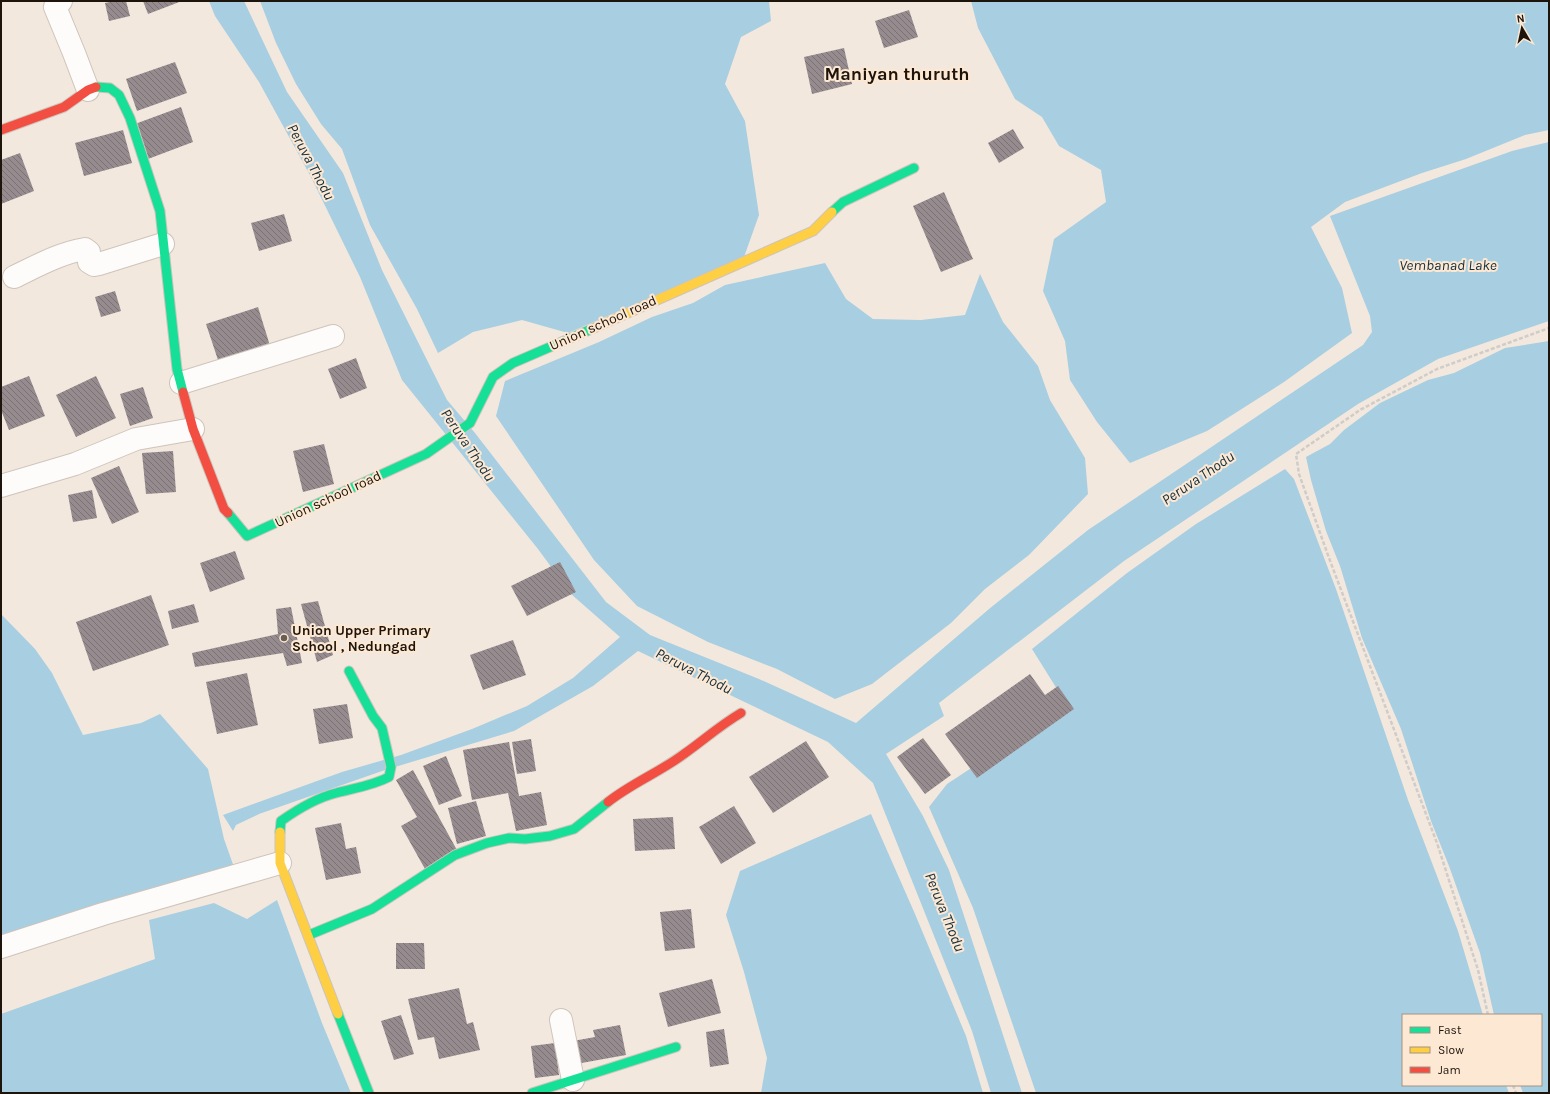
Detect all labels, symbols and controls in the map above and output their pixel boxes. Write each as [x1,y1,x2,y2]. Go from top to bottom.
north arrow [1502,8,1542,48]
text: N [1516,12,1525,26]
district label: Maniyan thuruth [824,63,970,85]
water label: Peruva Thodu [283,121,339,203]
water label: Vembanad Lake [1399,256,1497,274]
street label: Union school road [547,292,659,354]
water label: Peruva Thodu [437,405,499,485]
water label: Peruva Thodu [1158,447,1238,509]
street label: Union school road [272,467,384,531]
place label: Union Upper Primary School , Nedungad [292,622,431,655]
marker: Union Upper Primary School , Nedungad [279,633,289,643]
water label: Peruva Thodu [653,644,735,698]
water label: Peruva Thodu [921,870,969,954]
legend [1402,1014,1542,1086]
text: Fast [1438,1023,1462,1037]
text: Slow [1438,1043,1464,1057]
text: Jam [1438,1063,1461,1077]

